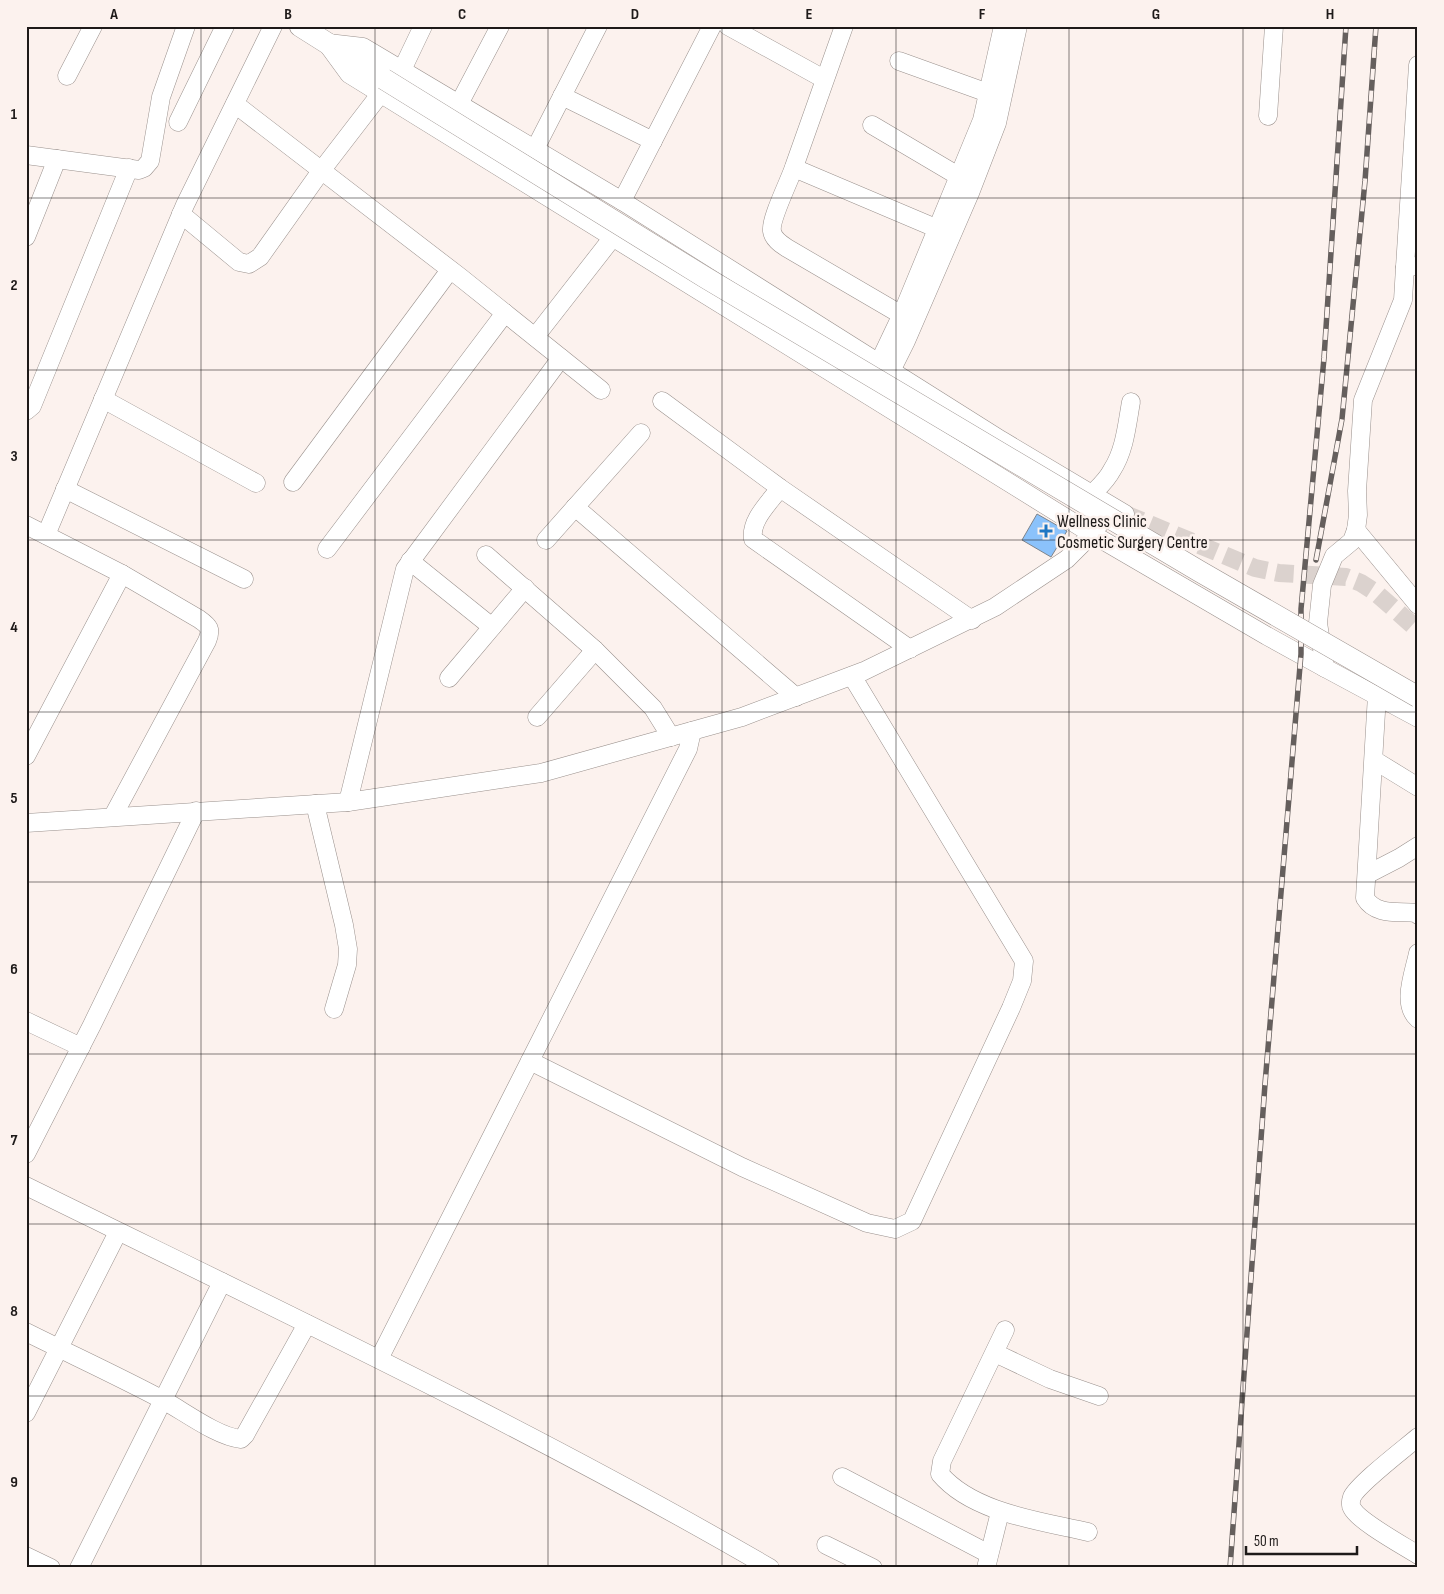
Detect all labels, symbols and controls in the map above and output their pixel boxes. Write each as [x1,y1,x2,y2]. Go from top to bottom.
text: A [109,5,118,24]
text: B [284,5,292,24]
text: C [458,5,466,24]
text: D [631,5,639,24]
text: E [806,5,813,24]
text: F [979,5,986,24]
text: G [1152,5,1160,24]
text: H [1326,5,1334,24]
text: 1 [11,105,18,124]
text: 2 [10,276,18,295]
text: 3 [10,447,18,466]
place label: Wellness Clinic Cosmetic Surgery Centre [1057,511,1208,553]
marker: Wellness Clinic Cosmetic Surgery Centre [1039,524,1053,538]
text: 4 [10,618,18,637]
text: 5 [10,789,18,808]
text: 6 [10,960,18,979]
text: 7 [11,1131,18,1150]
text: 8 [10,1302,18,1321]
text: 9 [10,1473,18,1492]
scale bar [1246,1524,1358,1556]
text: 50 m [1254,1532,1279,1551]

